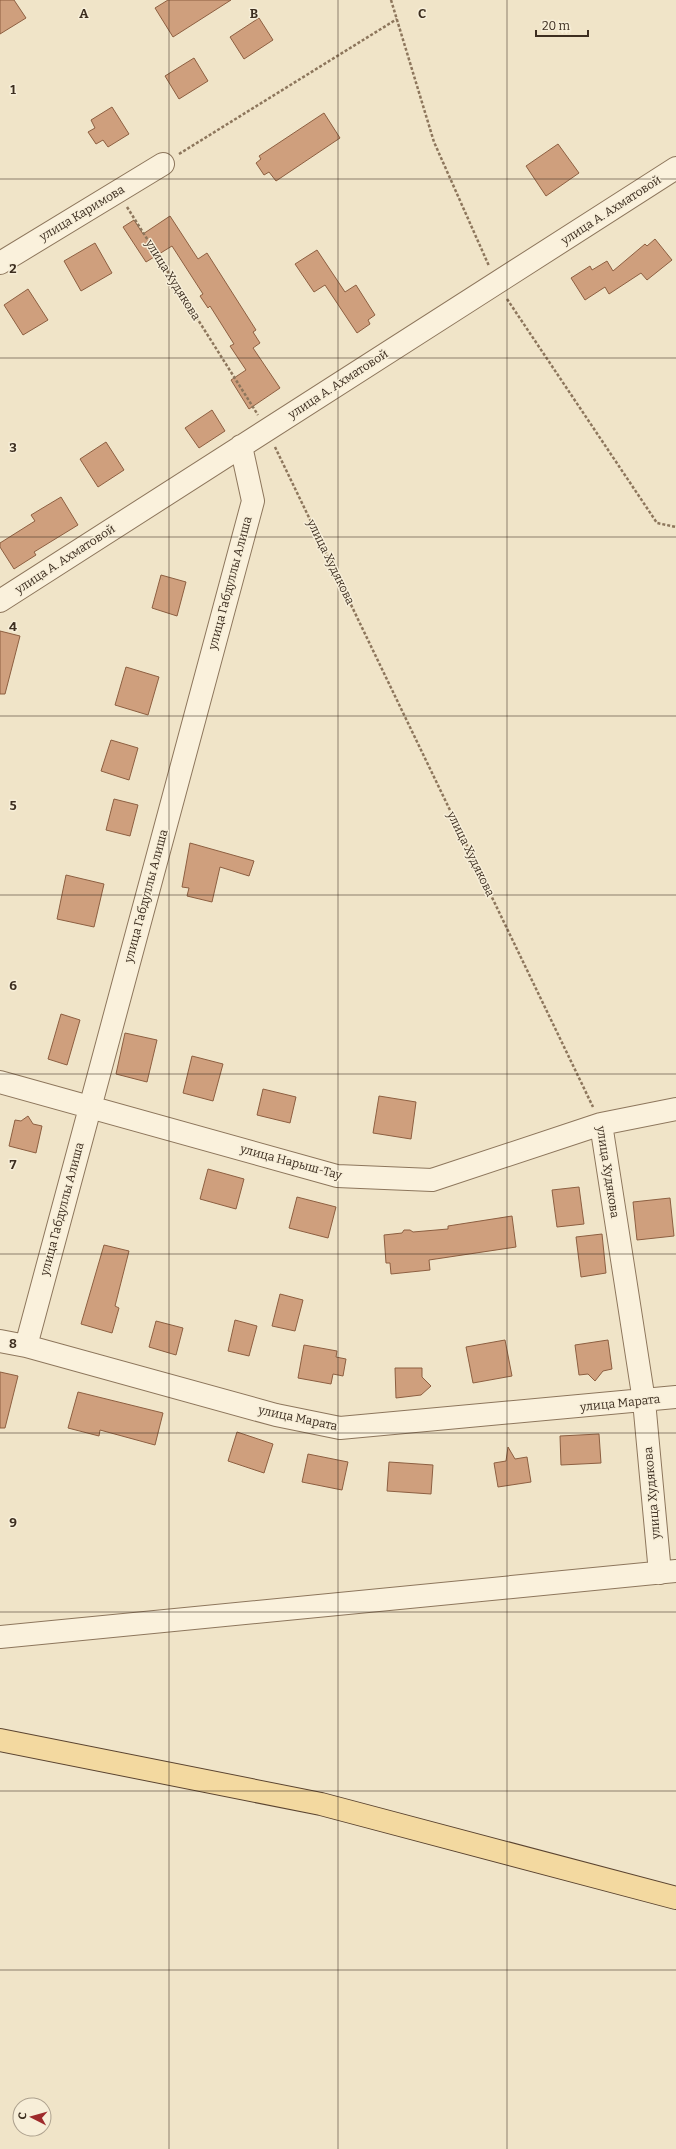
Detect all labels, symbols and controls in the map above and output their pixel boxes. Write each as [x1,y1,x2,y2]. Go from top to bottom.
text: A [79,6,89,21]
text: B [250,6,258,21]
text: C [418,6,426,21]
scale bar [536,12,588,38]
text: 20 m [542,19,571,33]
text: 1 [10,82,16,97]
street label: улица А. Ахматовой [558,173,664,248]
street label: улица Каримова [36,182,127,244]
street label: улица Худякова [142,236,204,323]
text: 2 [9,261,17,276]
street label: улица А. Ахматовой [285,347,391,422]
text: 3 [9,440,17,455]
street label: улица Габдуллы Алиша [205,514,255,652]
street label: улица Худякова [304,516,358,607]
street label: улица А. Ахматовой [12,522,118,597]
text: 4 [9,619,17,634]
text: 5 [9,798,17,813]
street label: улица Худякова [444,808,498,899]
street label: улица Габдуллы Алиша [121,827,171,965]
text: 6 [9,978,17,993]
street label: улица Худякова [594,1124,622,1219]
street label: улица Габдуллы Алиша [37,1140,87,1278]
street label: улица Нарыш-Тау [238,1141,344,1182]
text: 7 [10,1157,17,1172]
text: 8 [9,1336,17,1351]
street label: улица Марата [578,1392,661,1414]
street label: улица Марата [256,1403,339,1433]
street label: улица Худякова [641,1446,663,1541]
text: 9 [9,1515,17,1530]
north arrow [12,2097,52,2137]
text: С [16,2112,29,2120]

